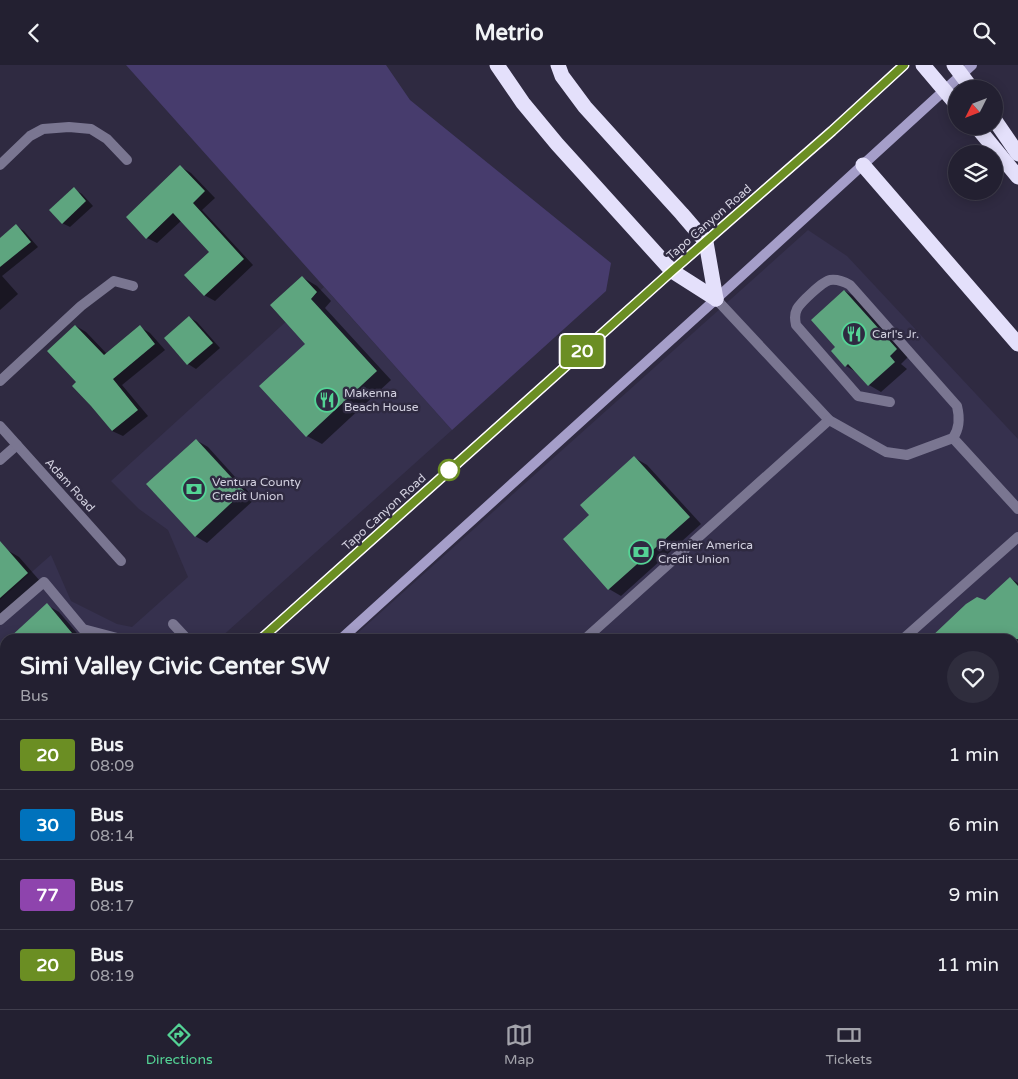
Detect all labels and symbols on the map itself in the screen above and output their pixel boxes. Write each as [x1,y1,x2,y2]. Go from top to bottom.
north arrow [948,80,1002,135]
street label: Tapo Canyon Road [664,181,754,263]
restaurant icon: Carl's Jr. [841,321,867,347]
place label: Carl's Jr. [872,327,919,341]
line badge: 20 [560,335,604,367]
place label: Makenna Beach House [344,386,419,414]
restaurant icon: Makenna Beach House [314,387,340,413]
street label: Adam Road [42,455,98,515]
unlabelled marker [438,459,460,481]
street label: Tapo Canyon Road [339,471,429,553]
place label: Ventura County Credit Union [212,475,301,503]
bank icon: Ventura County Credit Union [181,476,207,502]
place label: Premier America Credit Union [658,538,753,566]
bank icon: Premier America Credit Union [628,539,654,565]

